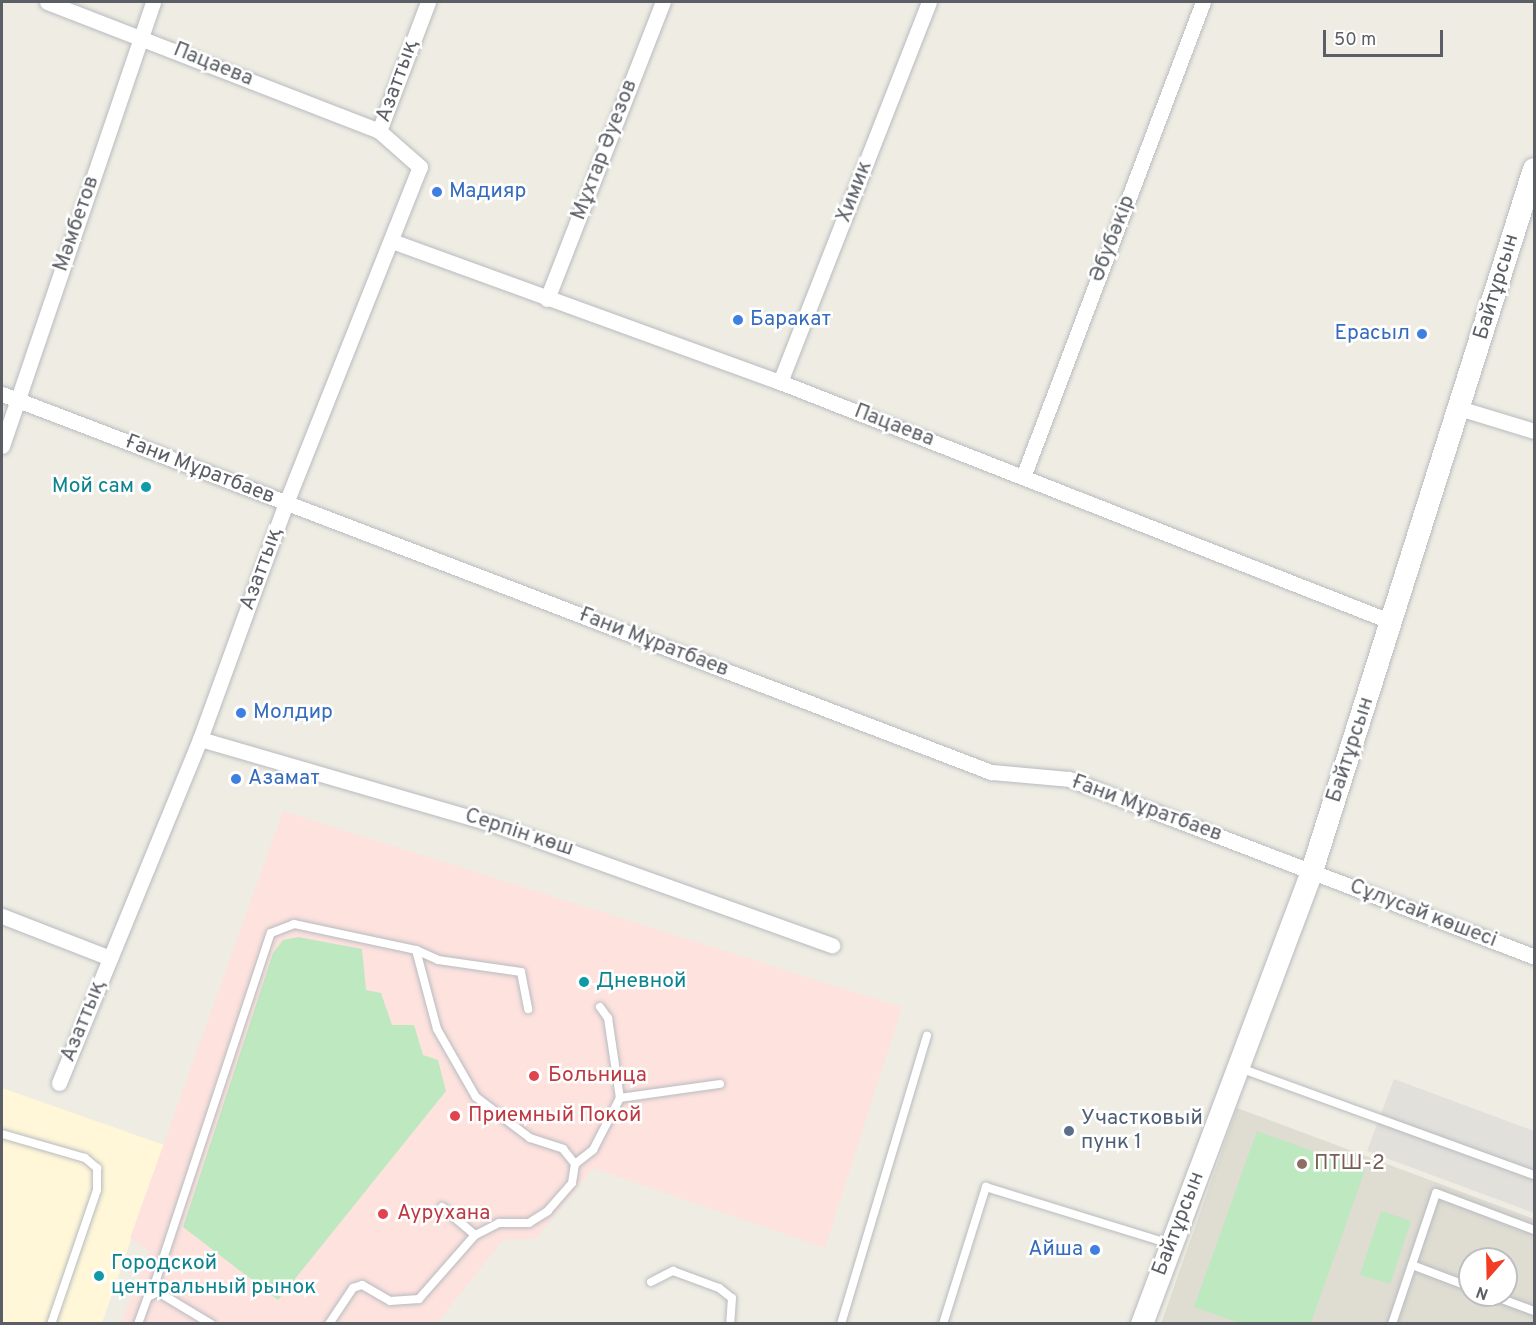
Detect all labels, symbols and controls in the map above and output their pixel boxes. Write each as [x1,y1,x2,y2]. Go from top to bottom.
scale bar [1326,18,1446,56]
text: 50 m [1334,29,1376,52]
street label: Азаттық [371,36,425,126]
street label: Пацаева [169,38,257,92]
street label: Мұхтар Әуезов [567,76,643,224]
street label: Химик [832,158,878,226]
street label: Мәмбетов [49,173,105,275]
place label: Мадияр [449,179,526,205]
marker: Мадияр [430,185,444,199]
street label: Әбубәкір [1085,192,1141,286]
street label: Байтұрсын [1469,231,1525,343]
place label: Баракат [750,307,831,333]
marker: Баракат [731,313,745,327]
place label: Ерасыл [1334,321,1410,347]
marker: Ерасыл [1415,327,1429,341]
street label: Пацаева [850,399,938,453]
street label: Ғани Мұратбаев [122,430,278,510]
place label: Мой сам [52,474,134,500]
marker: Мой сам [139,480,153,494]
street label: Азаттық [235,524,289,614]
street label: Ғани Мұратбаев [576,603,732,683]
street label: Байтұрсын [1322,694,1380,806]
place label: Молдир [253,700,333,726]
marker: Молдир [234,706,248,720]
place label: Азамат [248,766,320,792]
street label: Ғани Мұратбаев [1068,770,1226,848]
marker: Азамат [229,772,243,786]
street label: Серпін көш [461,804,577,862]
street label: Сұлусай көшесі [1346,874,1500,954]
place label: Дневной [596,969,686,995]
marker: Дневной [577,975,591,989]
street label: Азаттық [56,976,112,1066]
place label: Больница [548,1063,647,1089]
marker: Больница [525,1067,543,1085]
place label: Приемный Покой [468,1103,641,1129]
place label: Участковый пунк 1 [1081,1106,1203,1156]
marker: Приемный Покой [446,1107,464,1125]
marker: Участковый пунк 1 [1062,1124,1076,1138]
place label: ПТШ-2 [1314,1151,1385,1177]
marker: ПТШ-2 [1295,1157,1309,1171]
street label: Байтұрсын [1148,1168,1210,1280]
place label: Аурухана [397,1201,490,1227]
marker: Аурухана [374,1205,392,1223]
place label: Айша [1028,1237,1083,1263]
marker: Айша [1088,1243,1102,1257]
north arrow [1458,1247,1518,1307]
place label: Городской центральный рынок [111,1251,316,1301]
marker: Городской центральный рынок [92,1269,106,1283]
text: N [1474,1281,1491,1303]

